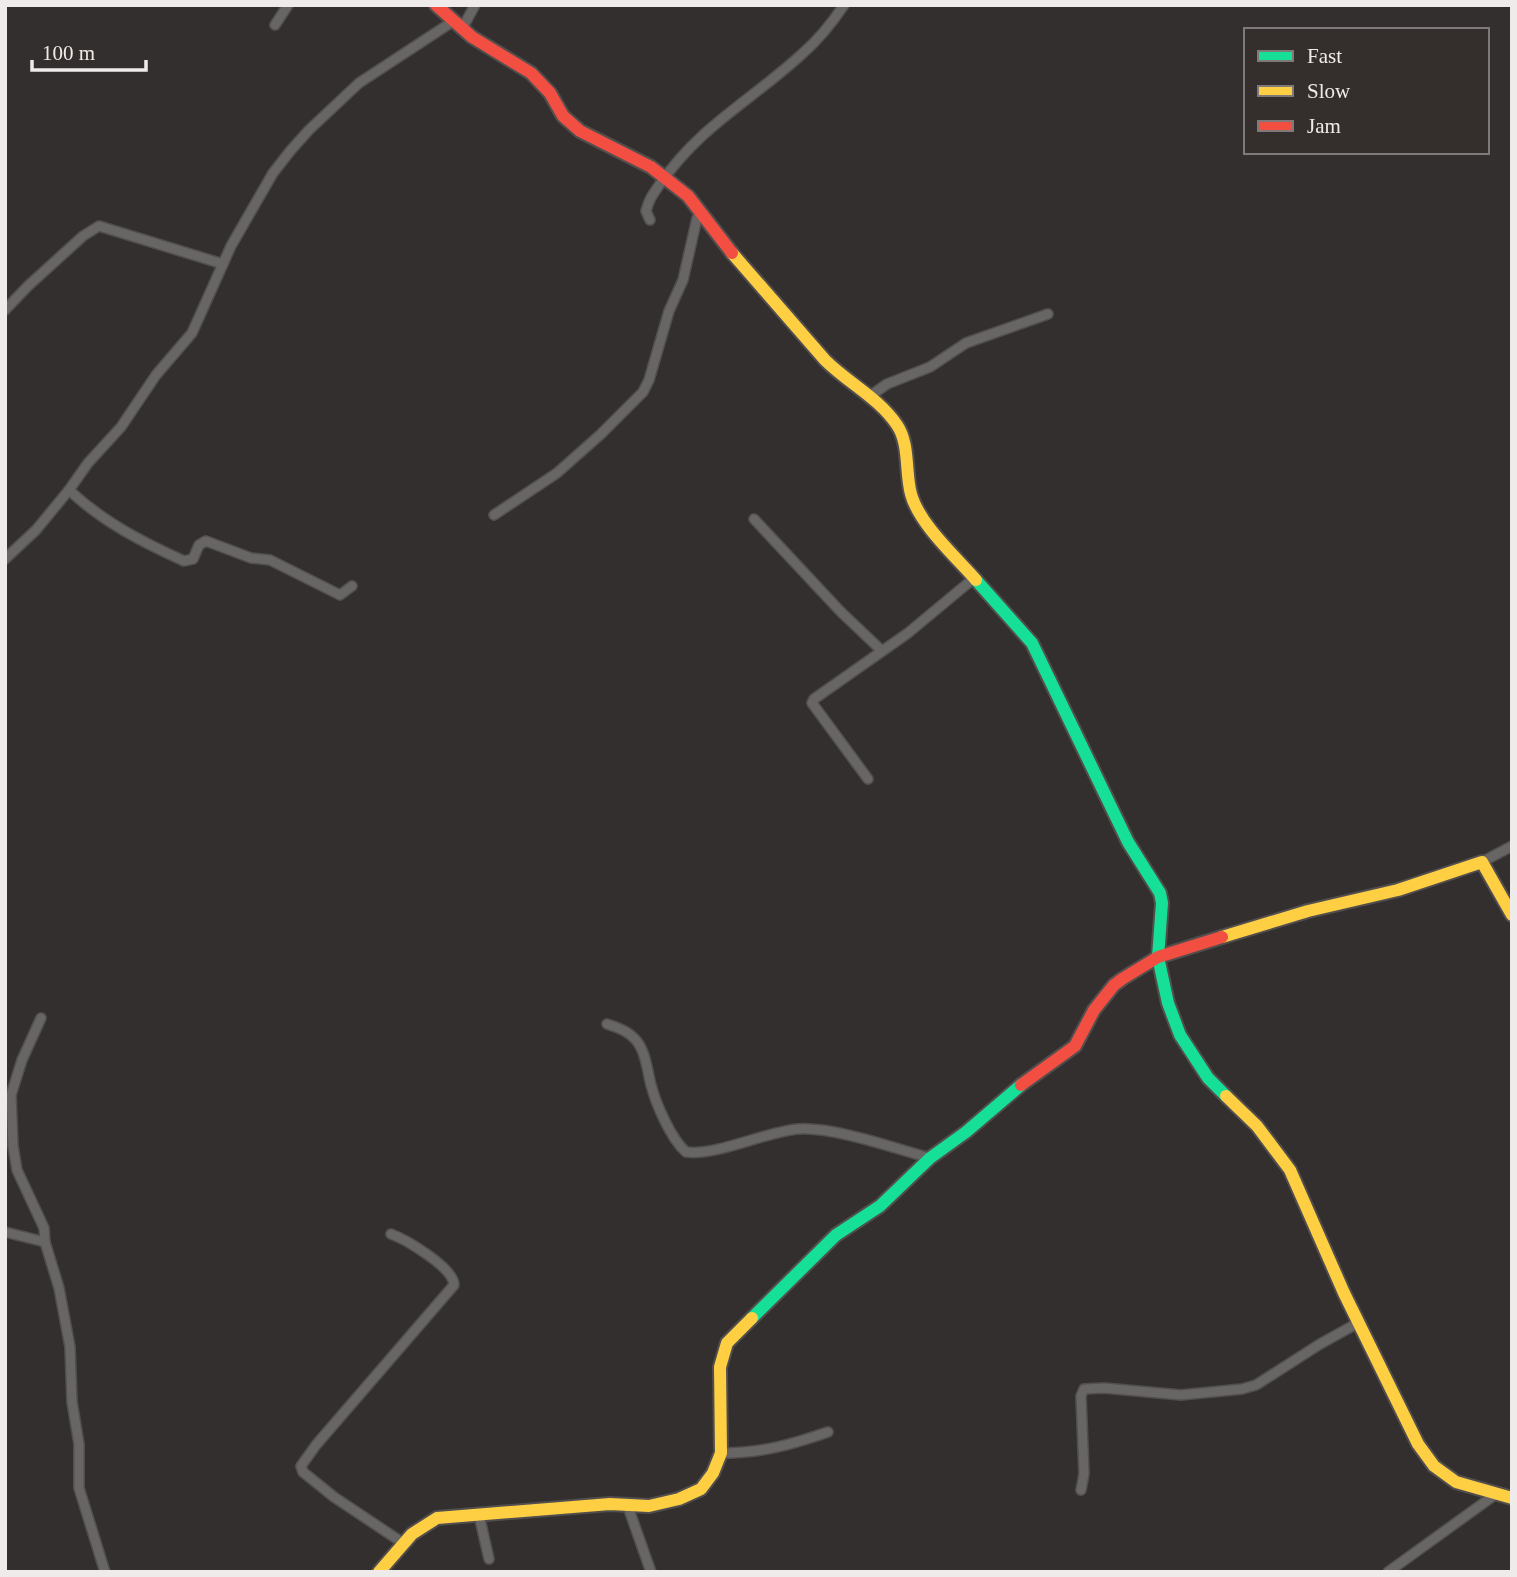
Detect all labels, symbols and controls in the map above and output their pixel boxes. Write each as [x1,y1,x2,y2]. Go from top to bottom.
scale bar [32,28,145,72]
legend [1244,28,1489,154]
text: 100 m [42,41,95,65]
text: Fast [1307,44,1342,68]
text: Slow [1307,79,1351,103]
text: Jam [1307,114,1341,138]

